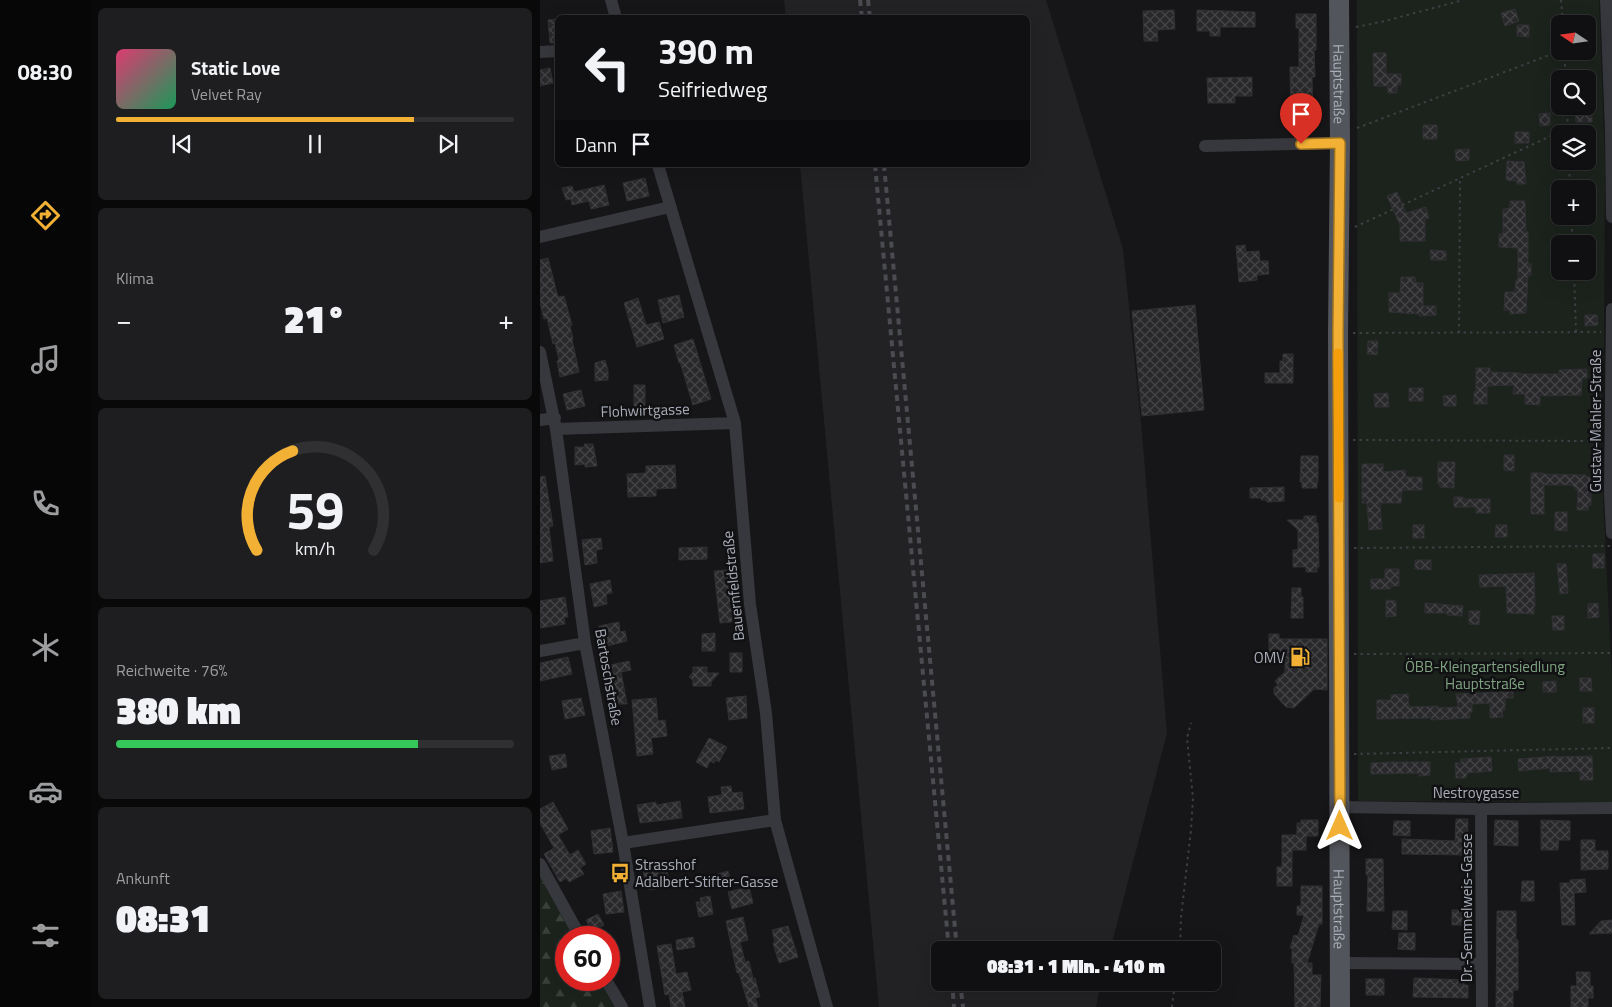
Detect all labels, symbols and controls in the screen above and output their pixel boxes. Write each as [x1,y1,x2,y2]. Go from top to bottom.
north arrow [1551,15,1596,60]
map controls [1551,15,1596,280]
text: 390 m [658,24,754,78]
icon: left [575,35,640,100]
street label: Hauptstraße [1328,44,1351,124]
text: Static Love [191,53,280,82]
text: 08:30 [18,55,72,89]
button: search [1551,70,1596,115]
text: Seifriedweg [658,72,767,106]
text: Velvet Ray [191,82,262,106]
pin [1280,93,1322,144]
icon: arrive [1287,100,1315,128]
button: layers [1551,125,1596,170]
icon: previous [168,130,196,158]
icon: pause [301,130,329,158]
icon: next [434,130,462,158]
text: Dann [575,130,617,159]
icon: arrive [627,130,655,158]
button: + [1551,180,1596,225]
icon: directions [28,198,63,233]
button: − [1551,235,1596,280]
text: Klima [116,266,154,290]
text: 21° [284,290,346,348]
text: − [116,298,132,341]
text: + [498,298,514,341]
icon: music [28,342,63,377]
street label: Gustav-Mahler-Straße [1584,350,1607,492]
street label: Flohwirtgasse [600,397,690,423]
text: 59 [286,470,344,549]
icon: phone [28,486,63,521]
street label: Bauernfeldstraße [716,530,750,642]
text: km/h [295,535,335,562]
street label: Bartoschstraße [589,627,629,727]
icon: climate [28,630,63,665]
place label: OMV [1254,646,1285,669]
fuel station icon: OMV [1289,646,1311,668]
park label: ÖBB-Kleingartensiedlung Hauptstraße [1405,655,1565,695]
text: Reichweite · 76% [116,658,228,682]
text: 380 km [116,681,241,739]
icon: car [28,774,63,809]
street label: Nestroygasse [1433,781,1519,804]
position arrow [1313,799,1365,851]
street label: Dr.-Semmelweis-Gasse [1455,834,1478,982]
place label: Strasshof Adalbert-Stifter-Gasse [635,853,778,893]
bus stop icon: Strasshof Adalbert-Stifter-Gasse [609,862,631,884]
text: Ankunft [116,866,170,890]
street label: Hauptstraße [1328,869,1351,949]
text: 08:31 [116,889,211,947]
icon: filters [28,918,63,953]
speed limit sign: 60 [555,926,620,991]
text: 08:31 · 1 Min. · 410 m [987,951,1165,980]

